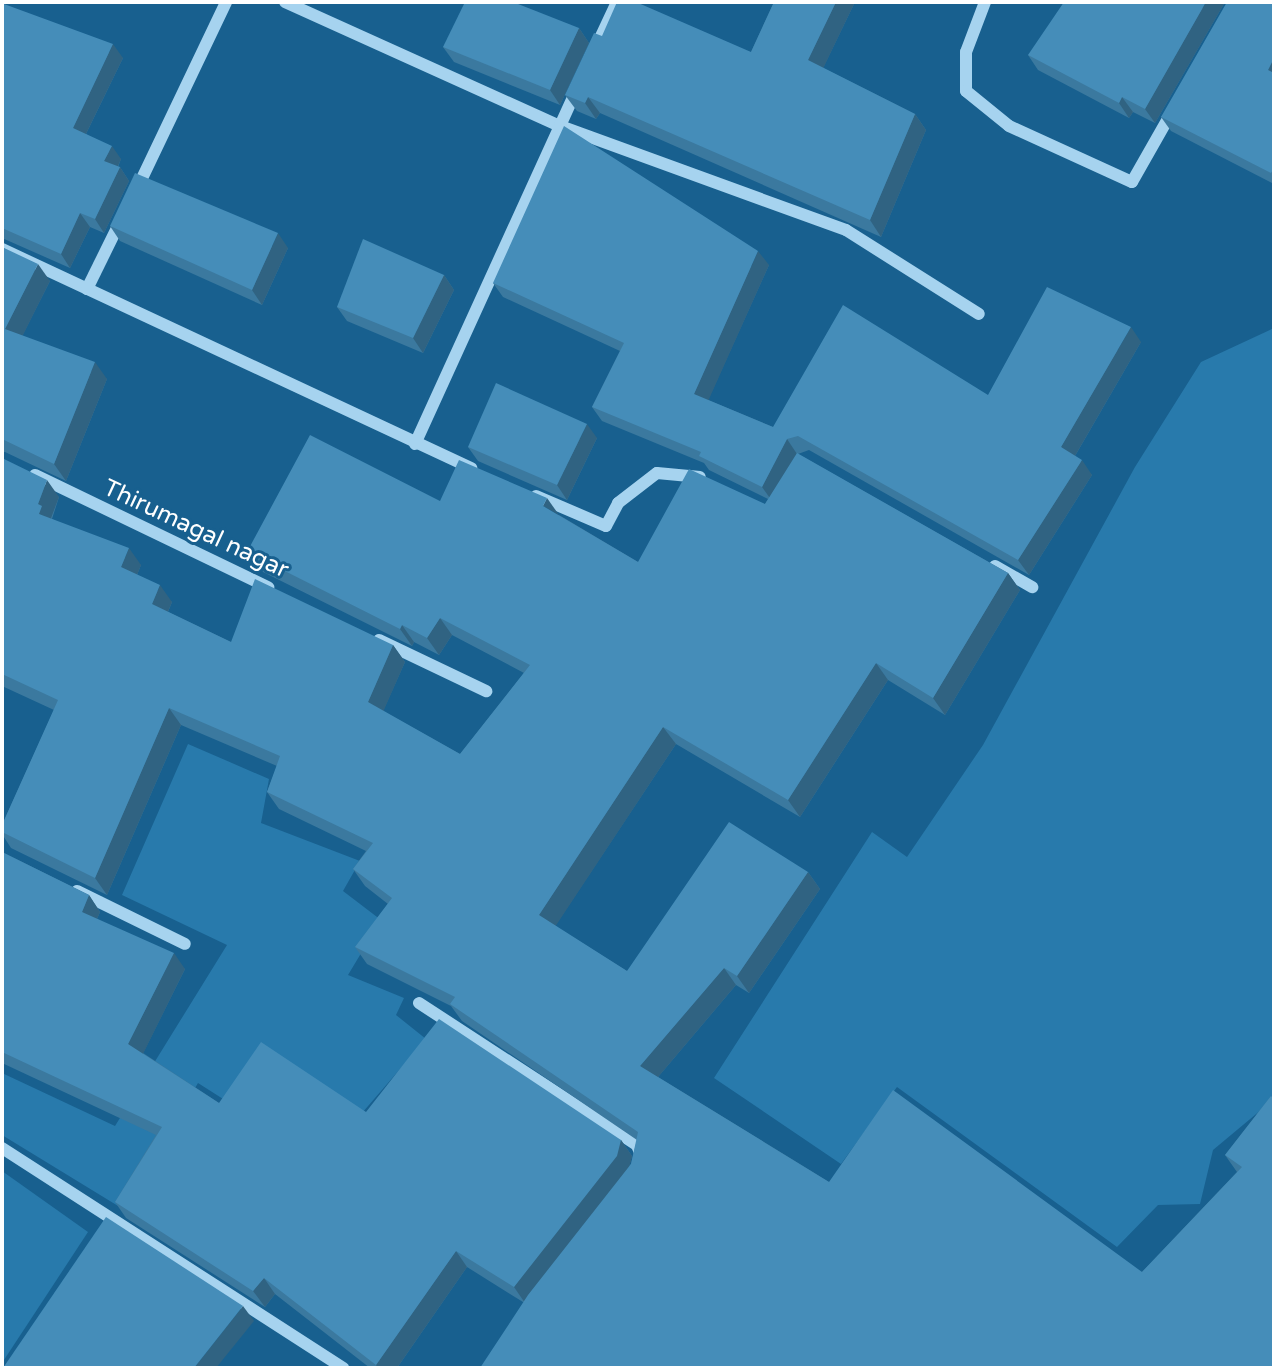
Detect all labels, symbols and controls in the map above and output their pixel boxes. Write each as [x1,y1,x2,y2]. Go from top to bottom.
street label: Thirumagal nagar [99,473,293,585]

